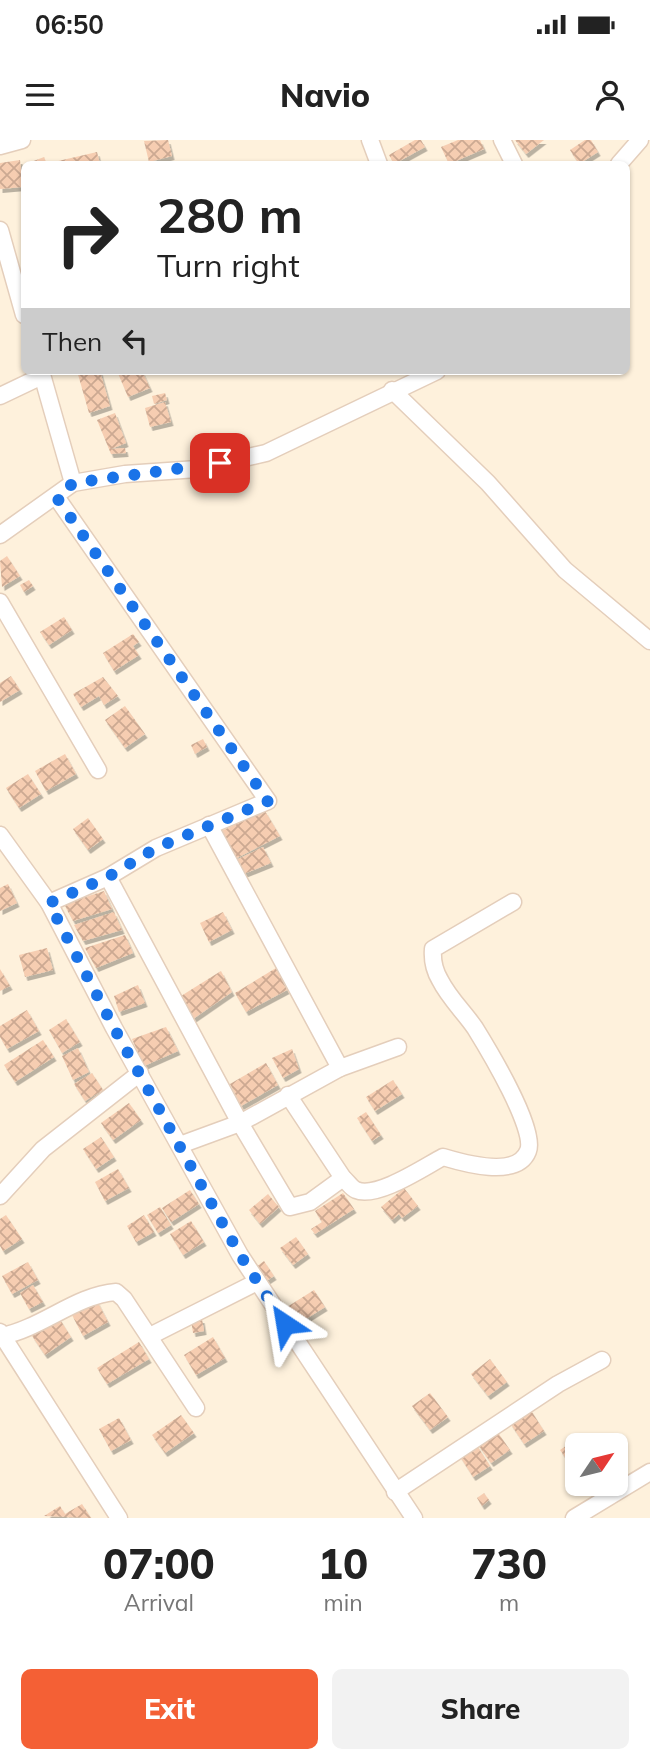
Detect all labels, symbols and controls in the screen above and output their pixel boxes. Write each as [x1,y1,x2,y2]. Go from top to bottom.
text: 06:50 [35,8,104,41]
text: Navio [280,75,370,115]
icon: menu [21,76,59,114]
icon: person [591,76,629,114]
text: 280 m [157,184,303,245]
icon: right [42,189,133,280]
text: Turn right [157,245,300,285]
icon: left [116,322,154,360]
text: Then [42,325,102,358]
pin [190,433,250,493]
icon: arrive [201,444,239,482]
position arrow [248,1287,322,1361]
north arrow [565,1433,628,1496]
map controls [565,1433,628,1496]
text: 07:00 [103,1537,215,1590]
text: 10 [318,1537,368,1590]
text: 730 [471,1537,547,1590]
text: Arrival [124,1588,194,1617]
text: min [323,1588,363,1617]
text: m [499,1588,519,1617]
button: Exit [21,1669,318,1749]
button: Share [332,1669,629,1749]

